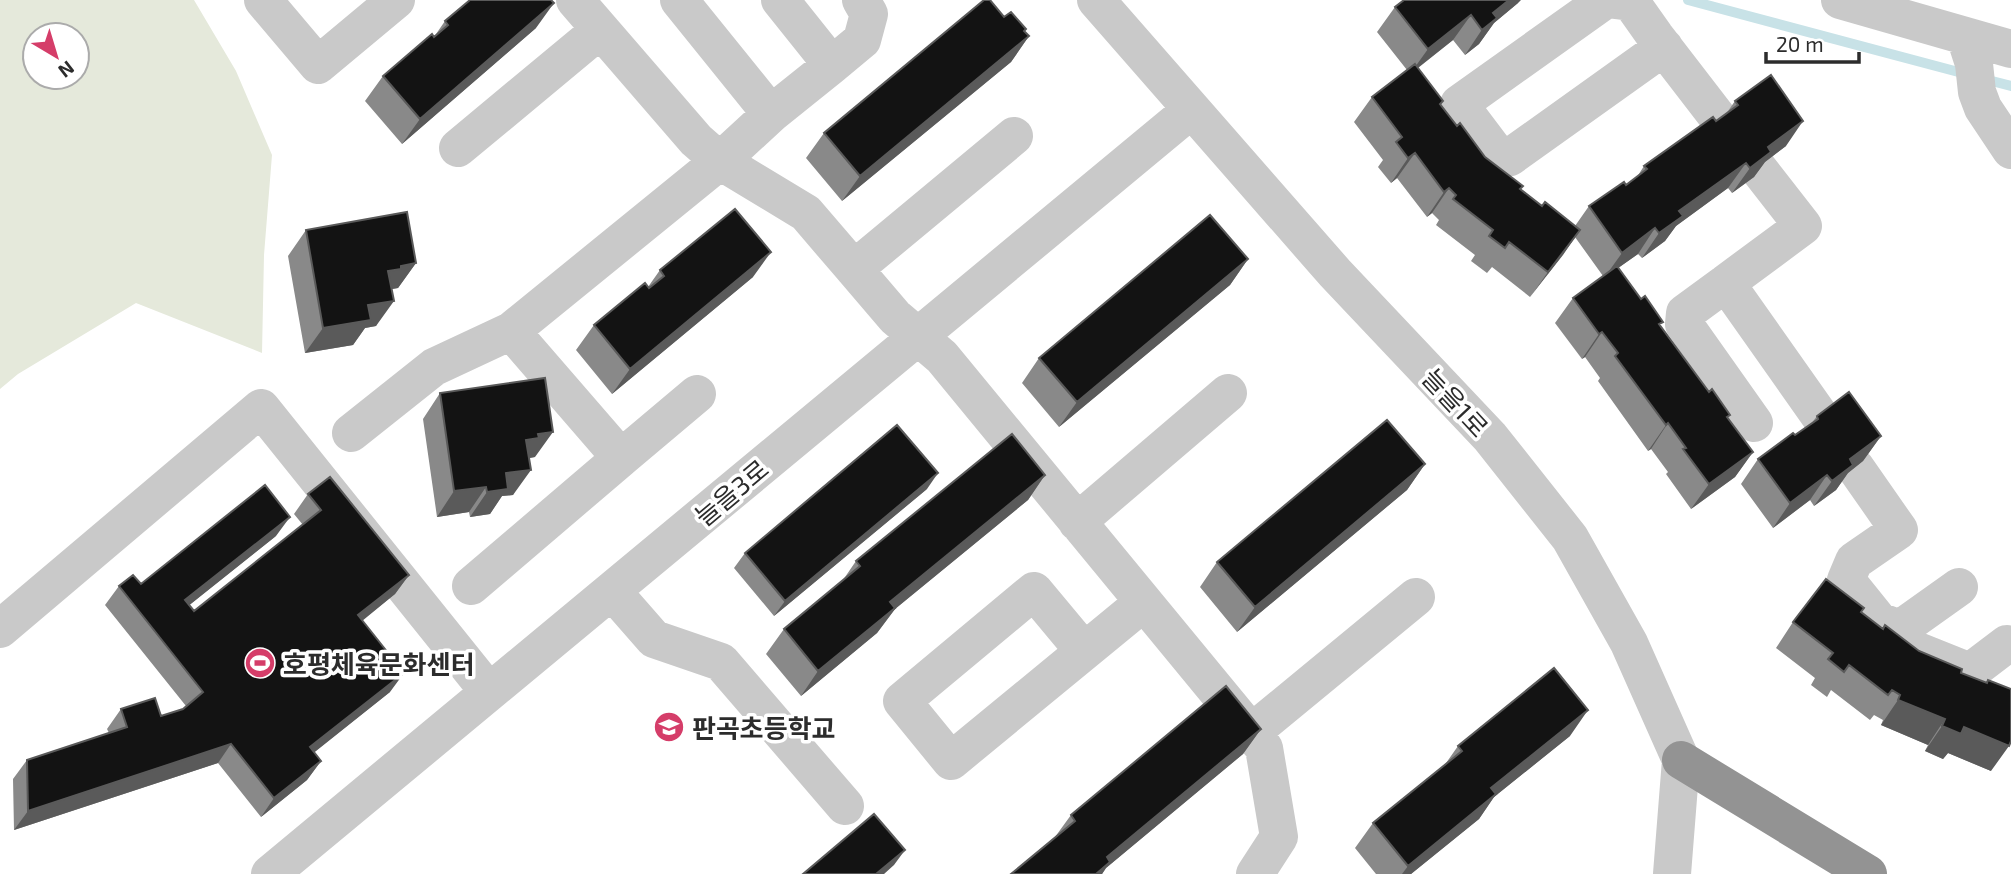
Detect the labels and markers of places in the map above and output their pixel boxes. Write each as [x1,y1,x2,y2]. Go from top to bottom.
sports icon: 호평체육문화센터 [243,646,277,680]
place label: 호평체육문화센터 [283,648,474,679]
school or university icon: 판곡초등학교 [652,710,686,744]
place label: 판곡초등학교 [692,712,836,743]

